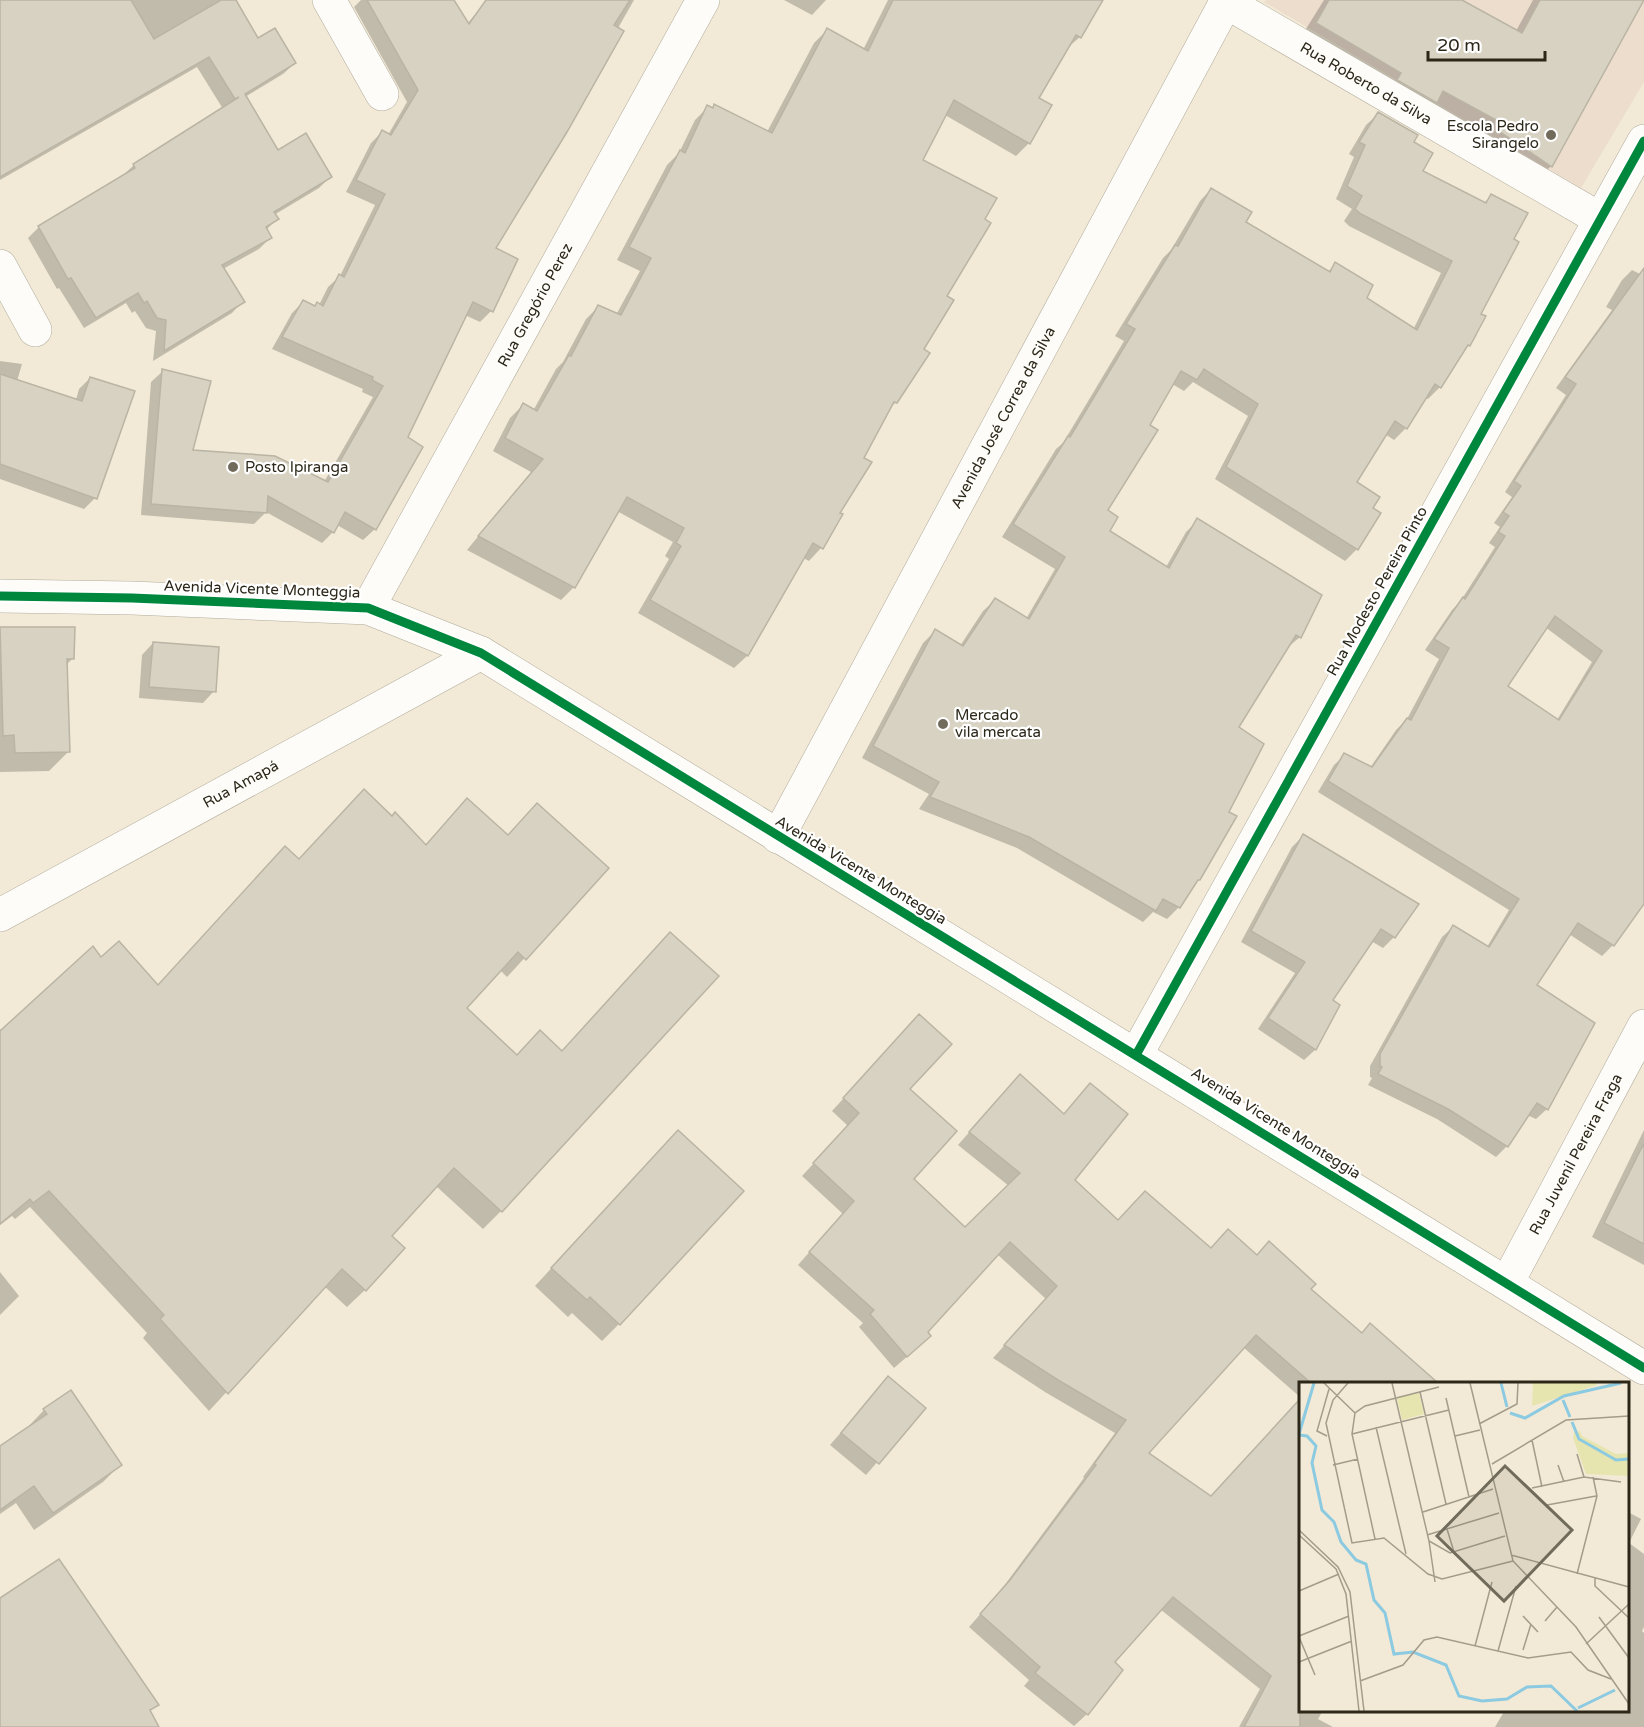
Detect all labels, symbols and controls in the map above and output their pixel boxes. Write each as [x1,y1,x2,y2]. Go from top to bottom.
scale bar [1428,24,1545,62]
text: 20 m [1437,34,1481,56]
street label: Rua Roberto da Silva [1297,38,1435,129]
place label: Escola Pedro Sirangelo [1447,117,1539,152]
marker: Escola Pedro Sirangelo [1544,128,1558,142]
street label: Rua Gregório Perez [494,240,576,370]
street label: Avenida José Correa da Silva [947,324,1059,512]
place label: Posto Ipiranga [245,458,348,476]
marker: Posto Ipiranga [226,460,240,474]
street label: Rua Modesto Pereira Pinto [1323,503,1431,679]
street label: Avenida Vicente Monteggia [163,577,361,601]
place label: Mercado vila mercata [955,706,1041,741]
marker: Mercado vila mercata [936,717,950,731]
street label: Rua Amapá [200,756,282,812]
street label: Avenida Vicente Monteggia [772,812,950,928]
street label: Avenida Vicente Monteggia [1188,1063,1364,1183]
street label: Rua Juvenil Pereira Fraga [1525,1070,1626,1238]
inset map [1299,1382,1629,1712]

